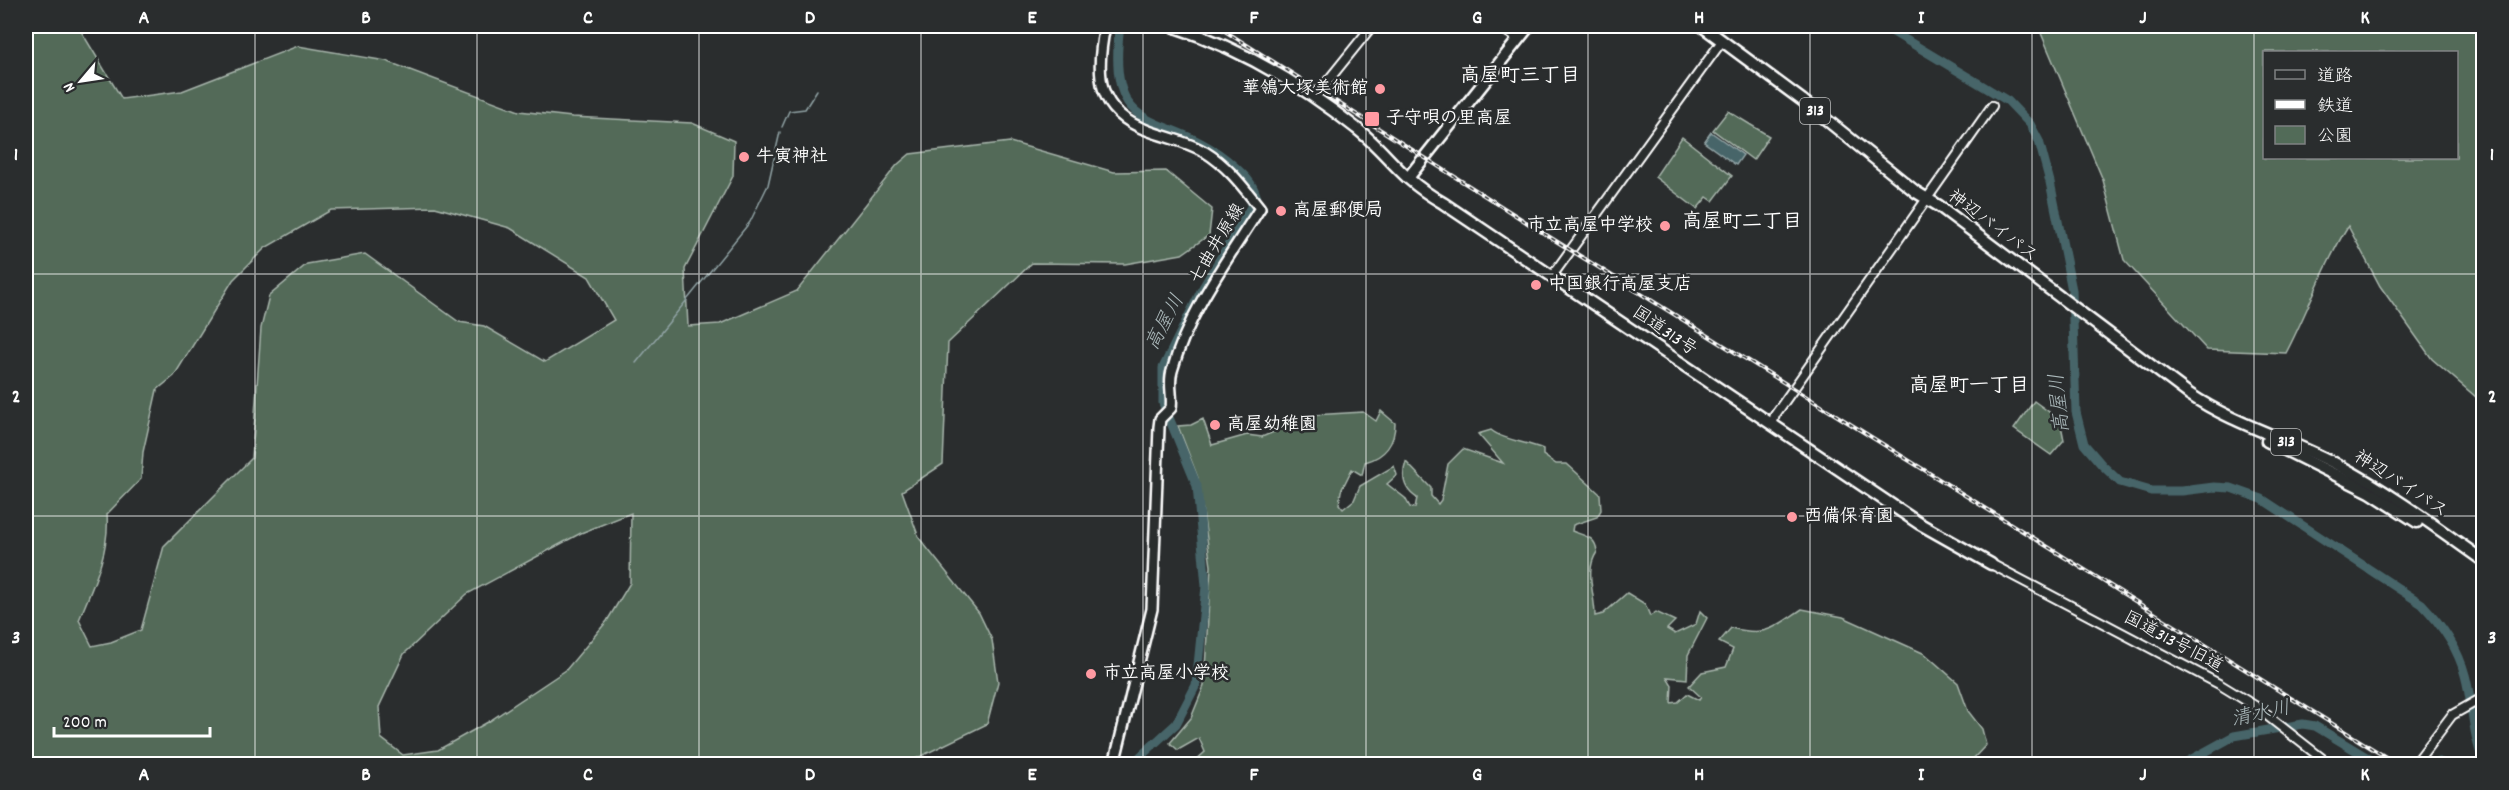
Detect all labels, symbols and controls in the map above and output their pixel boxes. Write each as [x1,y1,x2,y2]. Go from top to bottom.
text: A [139,5,150,33]
text: B [361,5,371,33]
text: C [583,5,593,33]
text: D [805,5,816,33]
text: E [1027,5,1037,33]
text: F [1250,5,1260,33]
text: G [1472,5,1482,33]
text: H [1694,5,1704,33]
text: I [1918,5,1925,33]
text: J [2139,5,2147,33]
text: K [2360,5,2370,33]
north arrow [51,51,111,111]
legend [2263,51,2458,159]
district label: 高屋町三丁目 [1460,63,1580,91]
text: 道路 [2317,65,2353,90]
place label: 華鴒大塚美術館 [1242,77,1368,102]
text: N [58,78,82,96]
marker: 華鴒大塚美術館 [1373,82,1387,96]
text: 鉄道 [2317,95,2353,120]
road number: 313 [1800,98,1830,124]
place label: 子守唄の里高屋 [1386,107,1512,132]
marker: 子守唄の里高屋 [1363,110,1381,128]
text: 公園 [2317,125,2353,150]
text: 1 [14,142,18,170]
text: 1 [2490,142,2494,170]
place label: 牛寅神社 [756,145,828,170]
marker: 牛寅神社 [737,150,751,164]
street label: 神辺バイパス [1941,185,2043,269]
street label: 七曲井原線 [1184,199,1252,289]
place label: 高屋郵便局 [1293,199,1383,224]
marker: 高屋郵便局 [1274,204,1288,218]
district label: 高屋町二丁目 [1682,209,1802,237]
place label: 市立高屋中学校 [1527,214,1653,239]
marker: 市立高屋中学校 [1658,219,1672,233]
place label: 中国銀行高屋支店 [1548,273,1692,298]
marker: 中国銀行高屋支店 [1529,278,1543,292]
water label: 高屋川 [1140,290,1192,356]
street label: 国道313号 [1626,301,1702,363]
water label: 高屋川 [2044,372,2078,434]
district label: 高屋町一丁目 [1909,373,2029,401]
text: 2 [12,384,20,412]
text: 2 [2488,384,2496,412]
place label: 高屋幼稚園 [1227,413,1317,438]
marker: 高屋幼稚園 [1208,418,1222,432]
road number: 313 [2271,429,2301,455]
street label: 神辺バイパス [2348,445,2452,525]
place label: 西備保育園 [1804,505,1894,530]
marker: 西備保育園 [1785,510,1799,524]
street label: 国道313号旧道 [2119,606,2227,680]
text: 3 [12,625,20,653]
text: 3 [2488,625,2496,653]
place label: 市立高屋小学校 [1103,662,1229,687]
marker: 市立高屋小学校 [1084,667,1098,681]
water label: 清水川 [2229,695,2293,735]
scale bar [54,700,210,738]
text: 200 m [63,711,107,736]
text: A [139,762,150,790]
text: B [361,762,371,790]
text: C [583,762,593,790]
text: D [805,762,816,790]
text: E [1027,762,1037,790]
text: F [1250,762,1260,790]
text: G [1472,762,1482,790]
text: H [1694,762,1704,790]
text: I [1918,762,1925,790]
text: J [2139,762,2147,790]
text: K [2360,762,2370,790]

